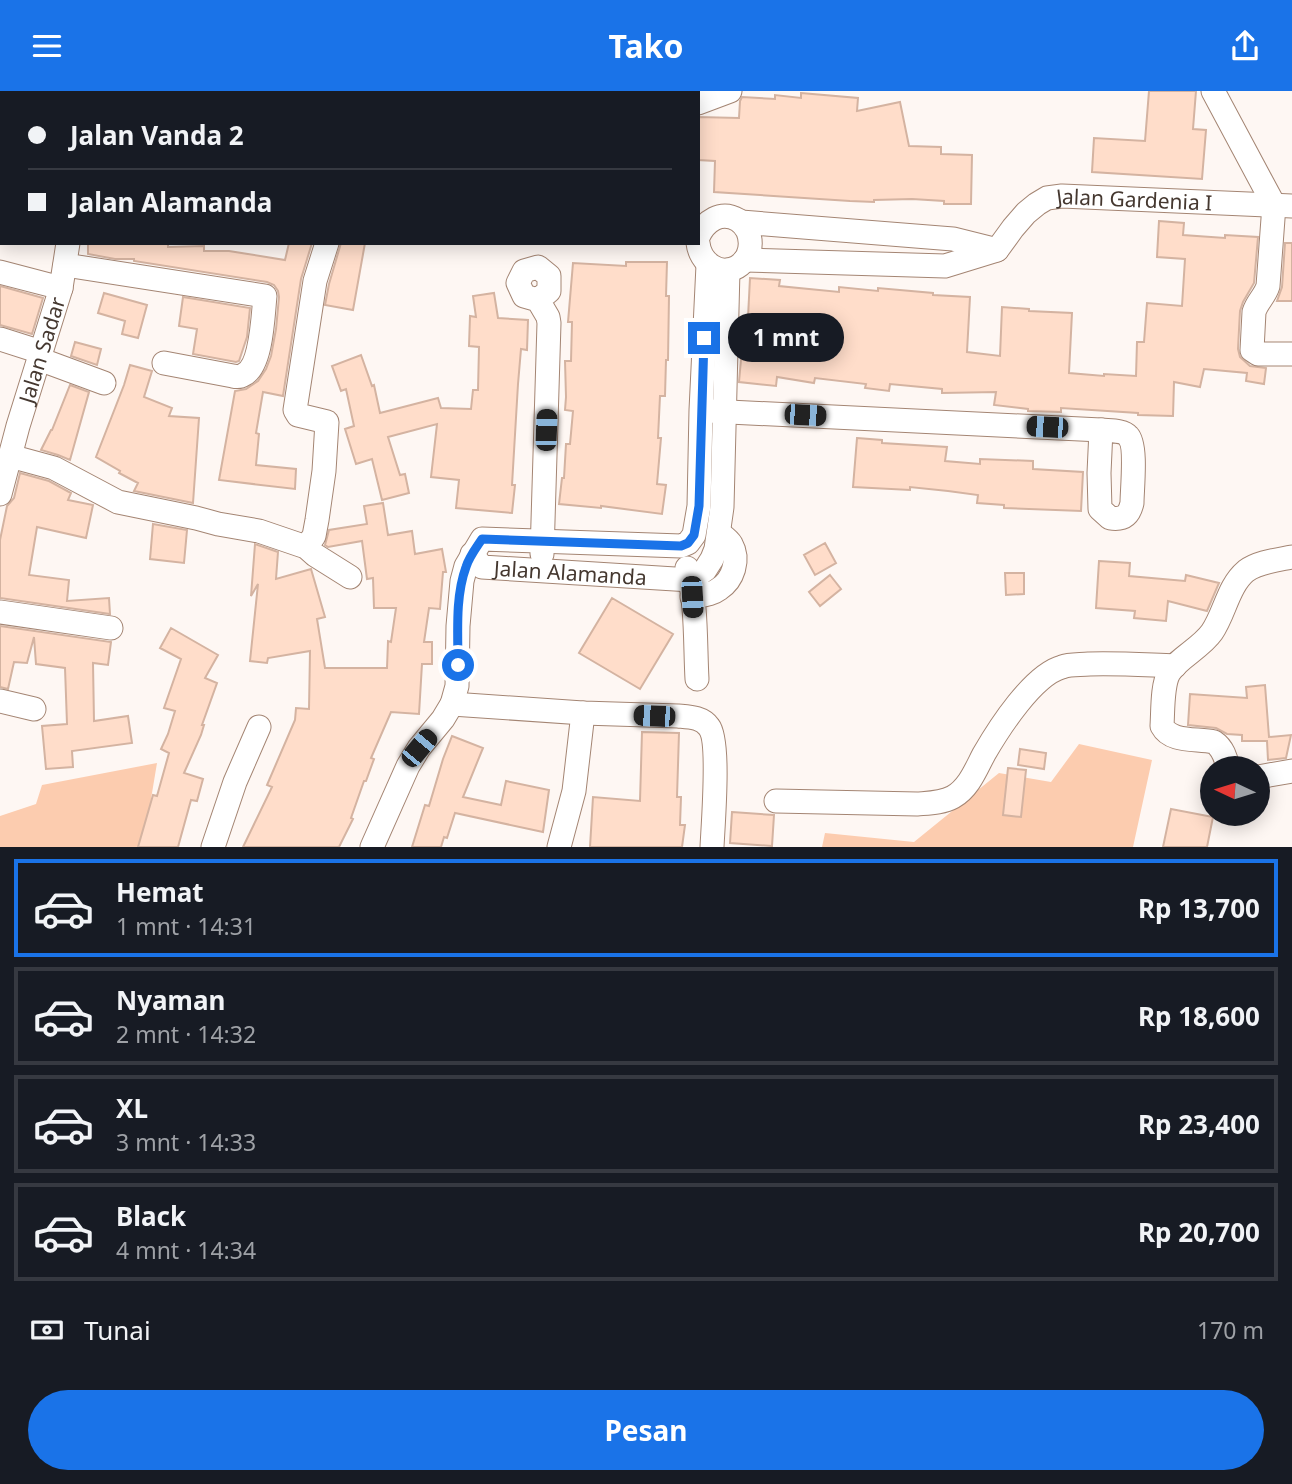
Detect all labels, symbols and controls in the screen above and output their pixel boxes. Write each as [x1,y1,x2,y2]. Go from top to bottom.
text: Tako [609,24,683,67]
icon: menu [28,27,66,65]
icon: share [1226,27,1264,65]
text: Jalan Vanda 2 [70,117,244,153]
street label: Jalan Gardenia I [1053,182,1213,217]
text: Jalan Alamanda [70,184,272,220]
street label: Jalan Sadar [11,293,71,408]
callout: 1 mnt [728,313,844,363]
text: 1 mnt [753,321,819,353]
route end [688,322,720,354]
car [784,403,827,427]
car [535,409,558,451]
car [1026,415,1069,439]
street label: Jalan Alamanda [491,554,648,591]
car [681,575,704,619]
route start [442,649,474,681]
car [633,705,676,727]
car [398,725,441,771]
north arrow [1200,756,1270,826]
map controls [1200,756,1270,826]
text: Hemat [116,874,204,910]
icon: car [32,877,95,940]
text: Rp 13,700 [1138,890,1260,926]
text: 1 mnt · 14:31 [116,910,256,942]
text: Nyaman [116,982,225,1018]
icon: car [32,985,95,1048]
text: Rp 18,600 [1138,998,1260,1034]
text: 2 mnt · 14:32 [116,1018,256,1050]
text: XL [116,1090,148,1126]
icon: car [32,1093,95,1156]
text: Rp 23,400 [1138,1106,1260,1142]
text: 3 mnt · 14:33 [116,1126,256,1158]
text: Black [116,1198,186,1234]
icon: car [32,1201,95,1264]
text: Rp 20,700 [1138,1214,1260,1250]
text: 4 mnt · 14:34 [116,1234,256,1266]
icon: cash [28,1311,66,1349]
text: Tunai [84,1312,151,1348]
text: 170 m [1197,1314,1264,1346]
button: Pesan [28,1390,1264,1470]

